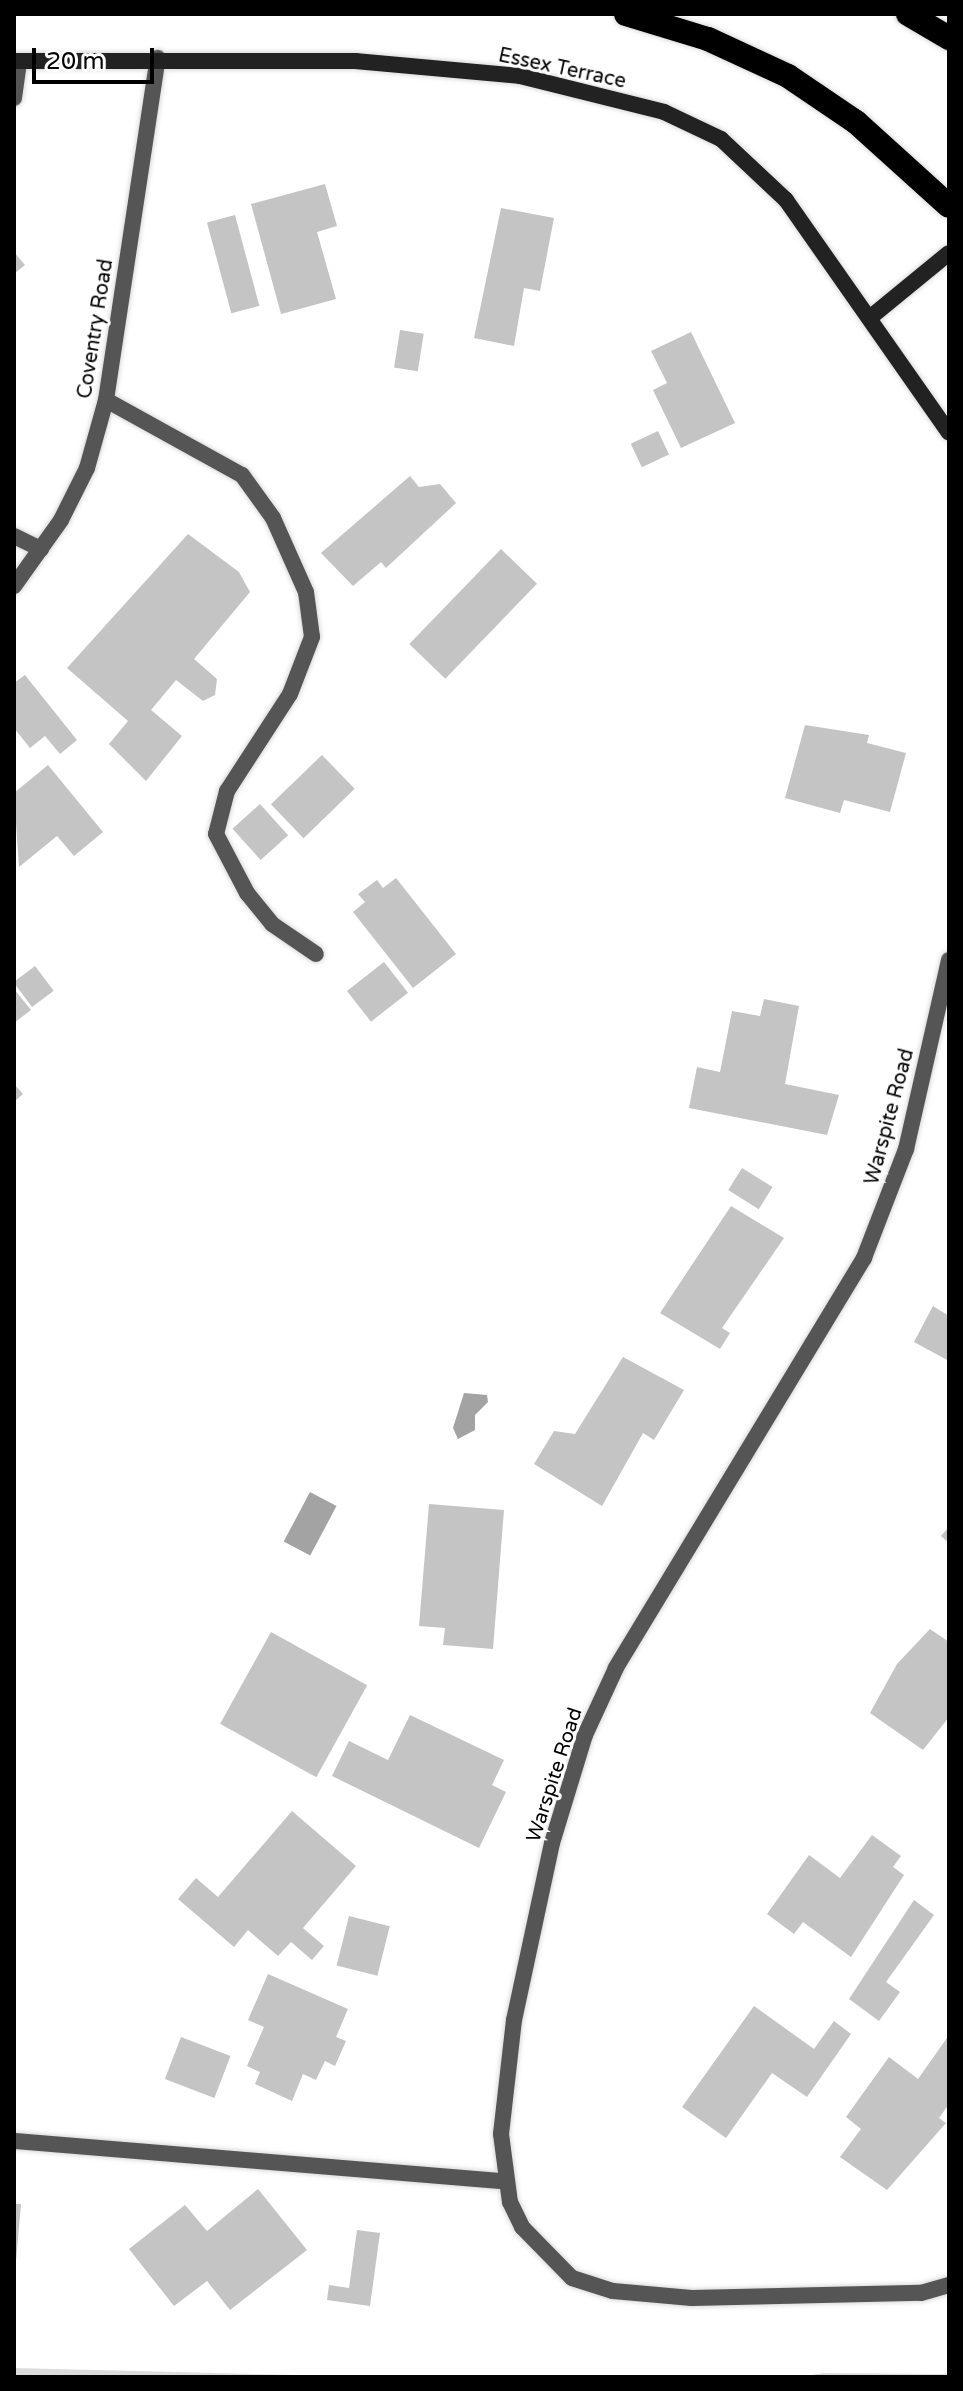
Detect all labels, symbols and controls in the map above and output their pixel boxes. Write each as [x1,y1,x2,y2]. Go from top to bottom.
scale bar [36,32,158,82]
street label: Essex Terrace [496,44,628,94]
text: 20 m [46,47,104,76]
street label: Coventry Road [73,258,119,400]
street label: Warspite Road [860,1046,920,1188]
street label: Warspite Road [522,1705,588,1845]

